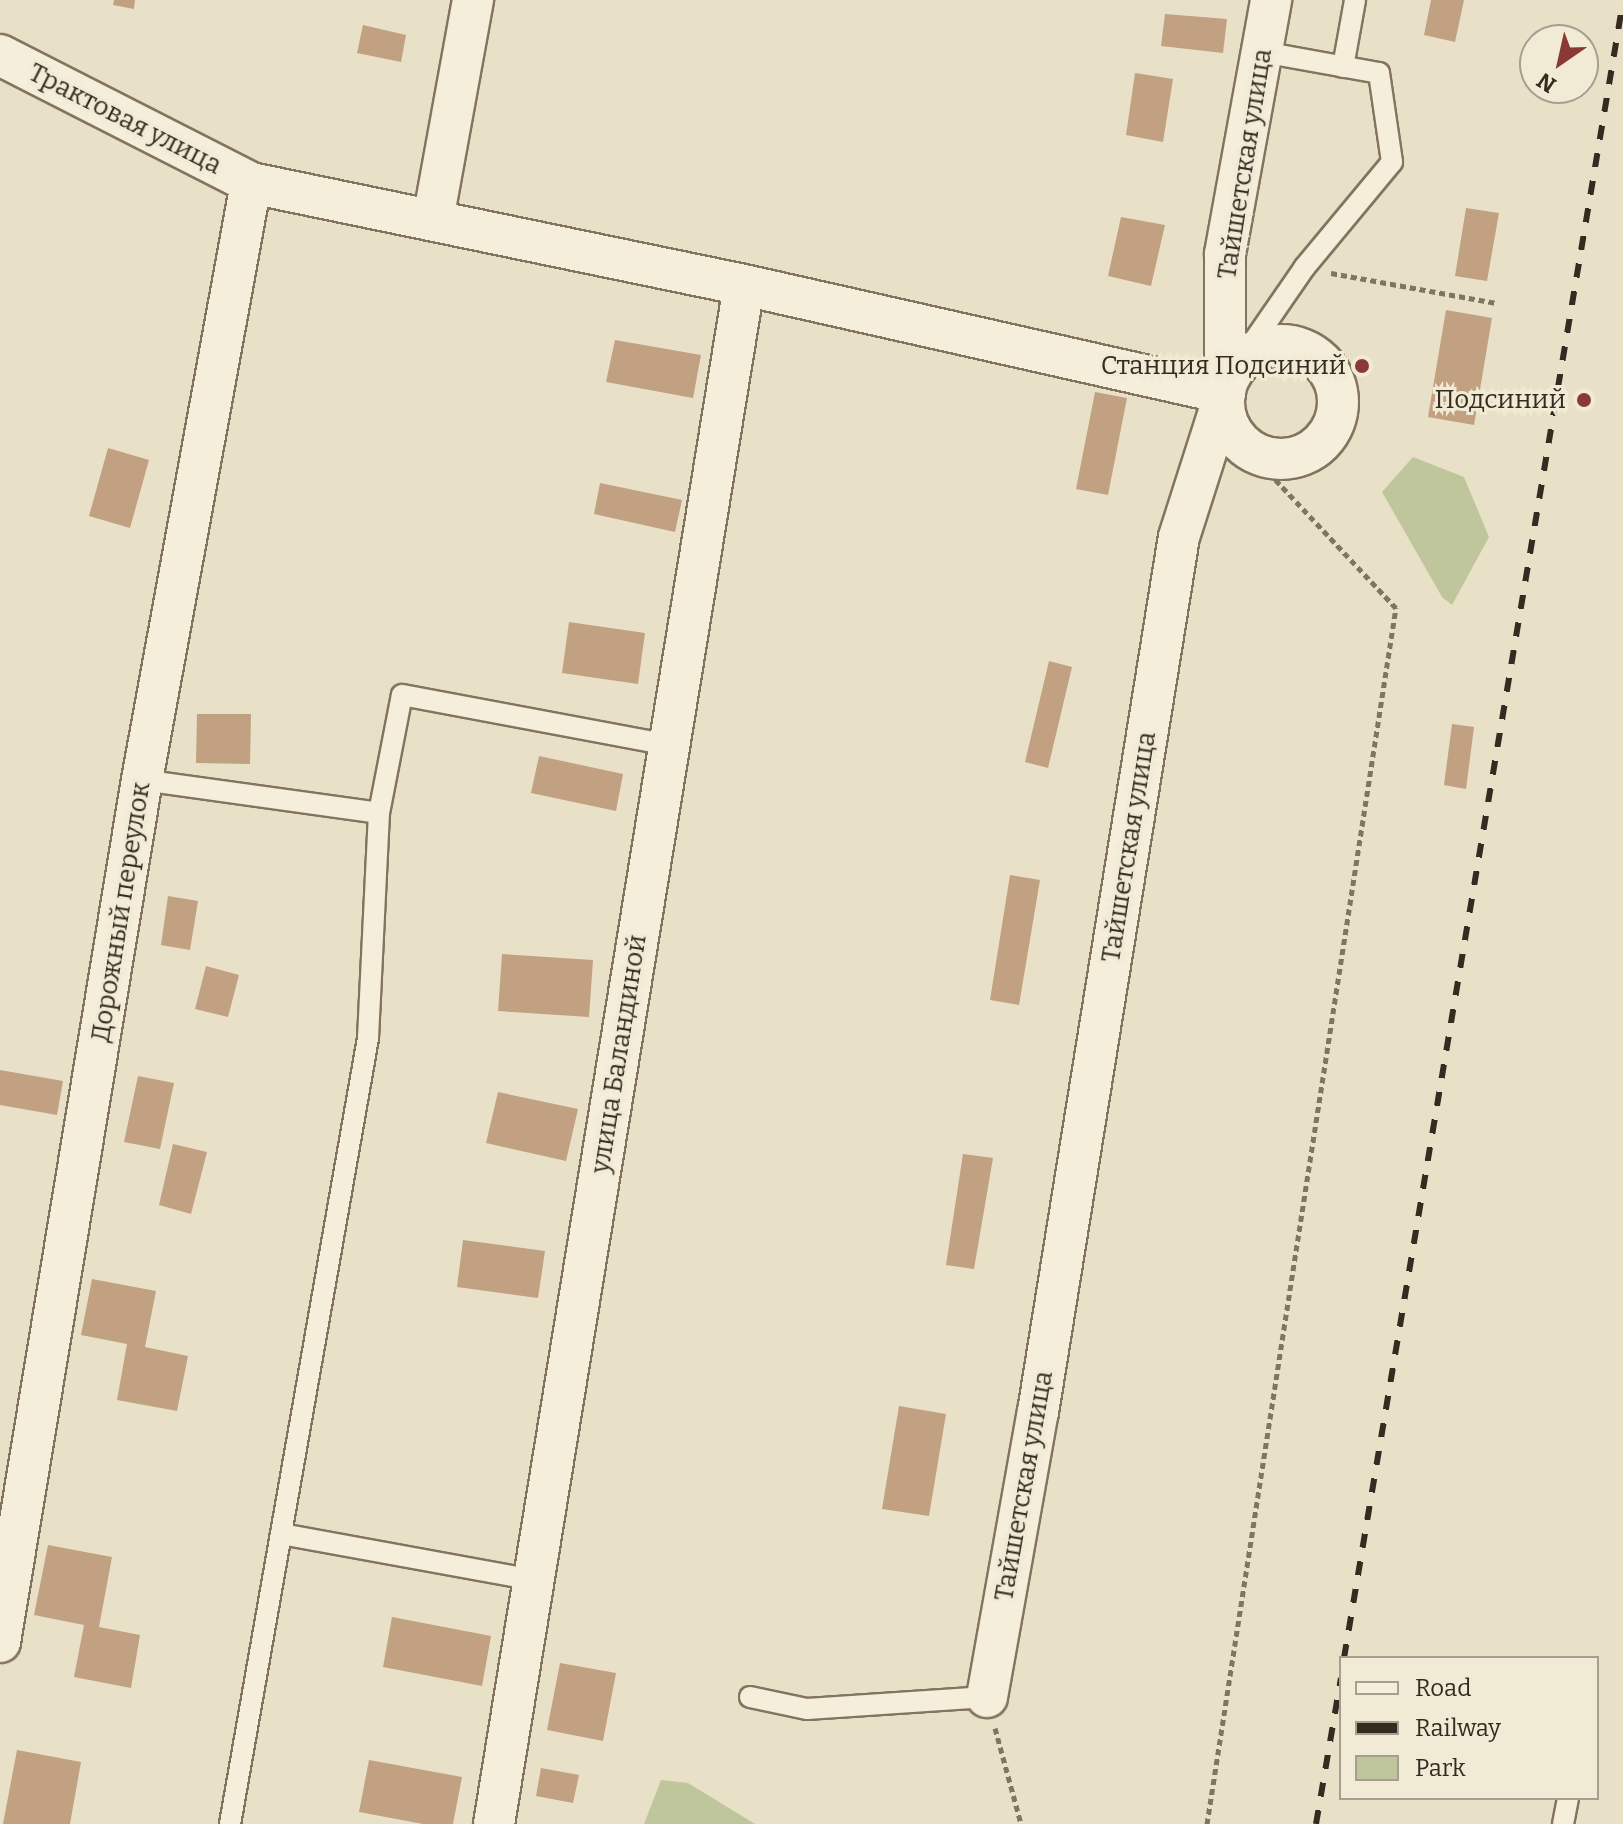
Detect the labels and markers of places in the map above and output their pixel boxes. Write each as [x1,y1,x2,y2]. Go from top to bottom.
place label: Станция Подсиний [1101,350,1346,382]
marker: Станция Подсиний [1353,357,1371,375]
place label: Подсиний [1434,384,1566,416]
marker: Подсиний [1573,389,1595,411]

